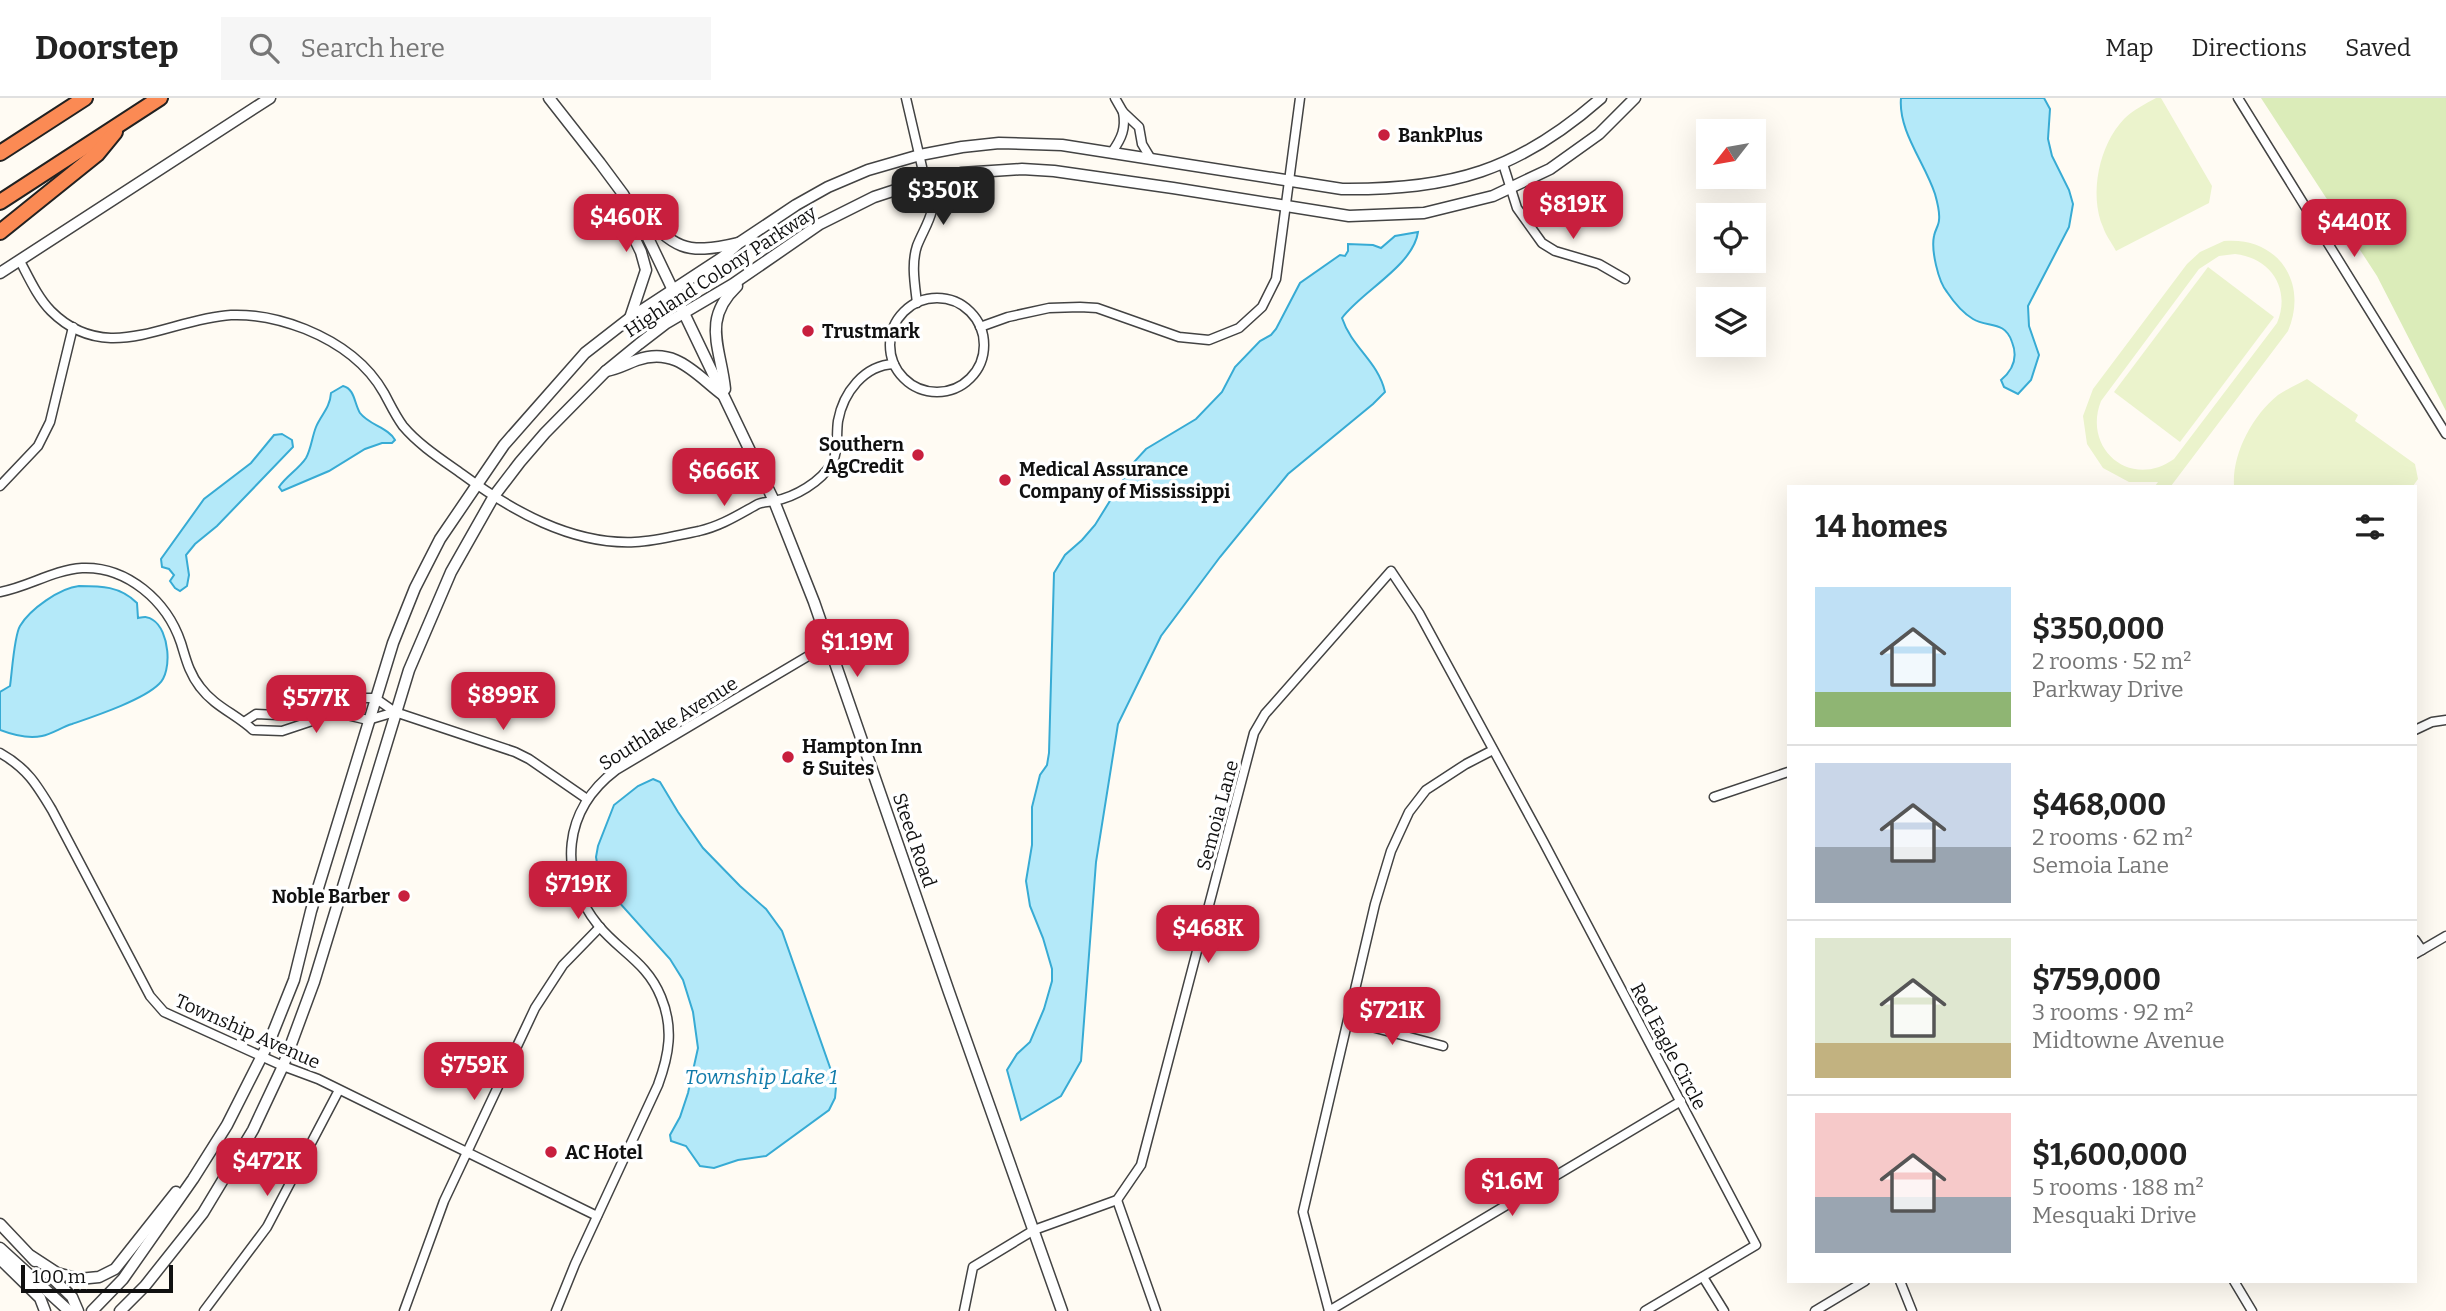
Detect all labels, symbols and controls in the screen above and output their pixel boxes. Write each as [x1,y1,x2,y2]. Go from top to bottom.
search box [221,17,711,80]
text: Doorstep [35,28,179,68]
icon: search [245,29,283,67]
text: Search here [301,33,445,64]
text: Map [2105,34,2154,62]
text: Directions [2192,34,2307,62]
text: Saved [2345,34,2411,62]
north arrow [1696,119,1766,189]
map controls [1696,119,1766,357]
place label: BankPlus [1398,124,1483,147]
marker: BankPlus [1376,127,1392,143]
pin: $350K [894,167,992,227]
text: $350K [908,176,978,204]
pin: $819K [1524,181,1622,241]
text: $819K [1539,190,1607,218]
pin: $460K [577,194,675,254]
street label: Highland Colony Parkway [620,200,821,342]
pin: $440K [2305,200,2403,259]
text: $460K [590,203,662,231]
button: locate [1696,203,1766,273]
text: $440K [2317,208,2391,236]
button: layers [1696,287,1766,357]
place label: Trustmark [822,320,921,343]
marker: Trustmark [800,323,816,339]
place label: Southern AgCredit [819,433,905,478]
marker: Southern AgCredit [910,447,926,463]
pin: $666K [675,448,773,508]
text: $666K [688,457,760,485]
place label: Medical Assurance Company of Mississippi [1019,458,1230,503]
marker: Medical Assurance Company of Mississippi [997,472,1013,488]
icon: filters [2351,508,2389,546]
text: 14 homes [1815,509,1948,545]
text: $350,000 [2032,611,2165,647]
icon: home [1871,615,1955,699]
pin: $1.19M [800,620,914,679]
text: $1.19M [821,628,893,656]
text: 2 rooms · 52 m² [2032,647,2191,675]
pin: $899K [454,672,552,732]
street label: Southlake Avenue [595,672,742,775]
text: Parkway Drive [2032,675,2183,703]
pin: $577K [267,676,365,735]
text: $899K [467,681,539,709]
text: $577K [282,684,350,712]
place label: Hampton Inn & Suites [802,735,923,780]
marker: Hampton Inn & Suites [780,749,796,765]
street label: Semoia Lane [1192,757,1243,873]
text: $468,000 [2032,787,2166,823]
street label: Steed Road [888,790,941,890]
icon: home [1871,791,1955,875]
text: 2 rooms · 62 m² [2032,823,2193,851]
text: Semoia Lane [2032,851,2169,879]
pin: $719K [529,862,627,921]
text: $719K [545,870,611,898]
place label: Noble Barber [272,885,390,908]
marker: Noble Barber [396,888,412,904]
pin: $468K [1159,906,1257,965]
text: $468K [1172,914,1244,942]
text: $759,000 [2032,962,2161,998]
icon: home [1871,966,1955,1050]
street label: Red Eagle Circle [1626,979,1712,1113]
pin: $721K [1343,988,1441,1047]
street label: Township Avenue [172,989,324,1074]
text: $721K [1359,996,1425,1024]
text: 3 rooms · 92 m² [2032,998,2193,1026]
text: Midtowne Avenue [2032,1026,2225,1054]
pin: $759K [425,1042,523,1102]
text: $759K [440,1051,508,1079]
water label: Township Lake 1 [685,1064,837,1090]
text: $1,600,000 [2032,1137,2187,1173]
pin: $472K [218,1138,316,1198]
place label: AC Hotel [565,1141,643,1164]
icon: home [1871,1141,1955,1225]
marker: AC Hotel [543,1144,559,1160]
text: $472K [232,1147,302,1175]
pin: $1.6M [1463,1158,1561,1218]
text: $1.6M [1481,1167,1543,1195]
text: 5 rooms · 188 m² [2032,1173,2204,1201]
text: Mesquaki Drive [2032,1201,2197,1229]
scale bar [21,1262,173,1294]
text: 100 m [32,1265,86,1288]

